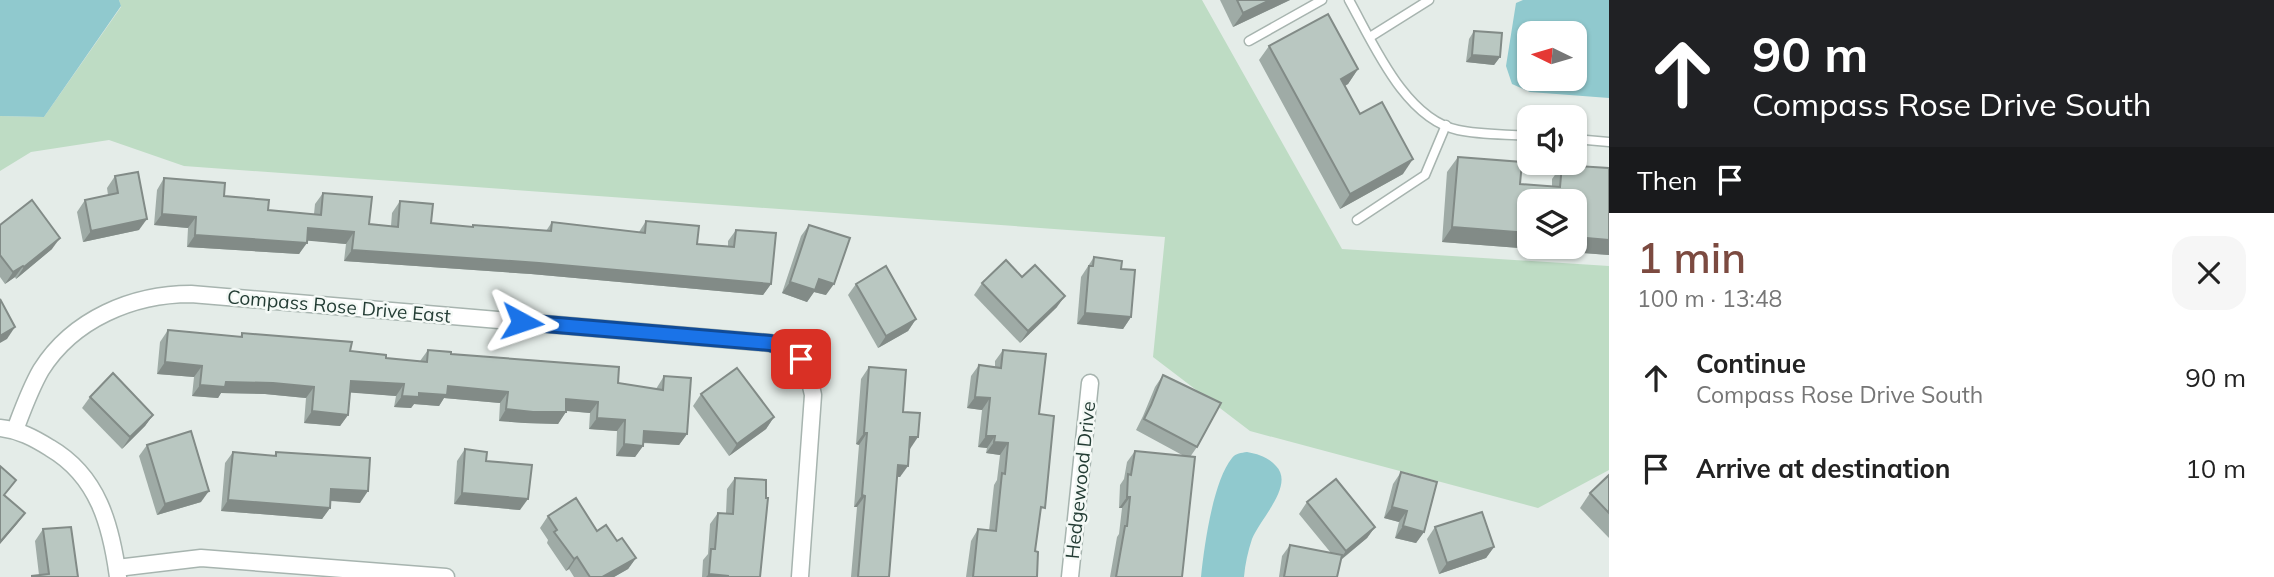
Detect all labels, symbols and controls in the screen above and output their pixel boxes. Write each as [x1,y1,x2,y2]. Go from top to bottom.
north arrow [1517,21,1587,91]
map controls [1517,21,1587,259]
text: 90 m [1752,23,1868,84]
icon: ahead [1637,28,1728,119]
text: Compass Rose Drive South [1752,84,2152,124]
button: sound [1517,105,1587,175]
icon: arrive [1711,161,1749,199]
text: Then [1637,164,1697,197]
button: layers [1517,189,1587,259]
text: 1 min [1637,231,1746,284]
button: close [2172,236,2246,310]
street label: Compass Rose Drive East [226,284,452,328]
text: 100 m · 13:48 [1637,284,1782,313]
position arrow [485,285,559,359]
pin [771,329,831,389]
icon: arrive [782,340,820,378]
text: Continue [1696,347,1806,380]
icon: ahead [1637,359,1675,397]
text: 90 m [2185,361,2246,394]
text: Compass Rose Drive South [1696,380,1983,409]
street label: Hedgewood Drive [1060,400,1100,560]
icon: arrive [1637,450,1675,488]
text: Arrive at destination [1696,452,1951,485]
text: 10 m [2185,452,2246,485]

